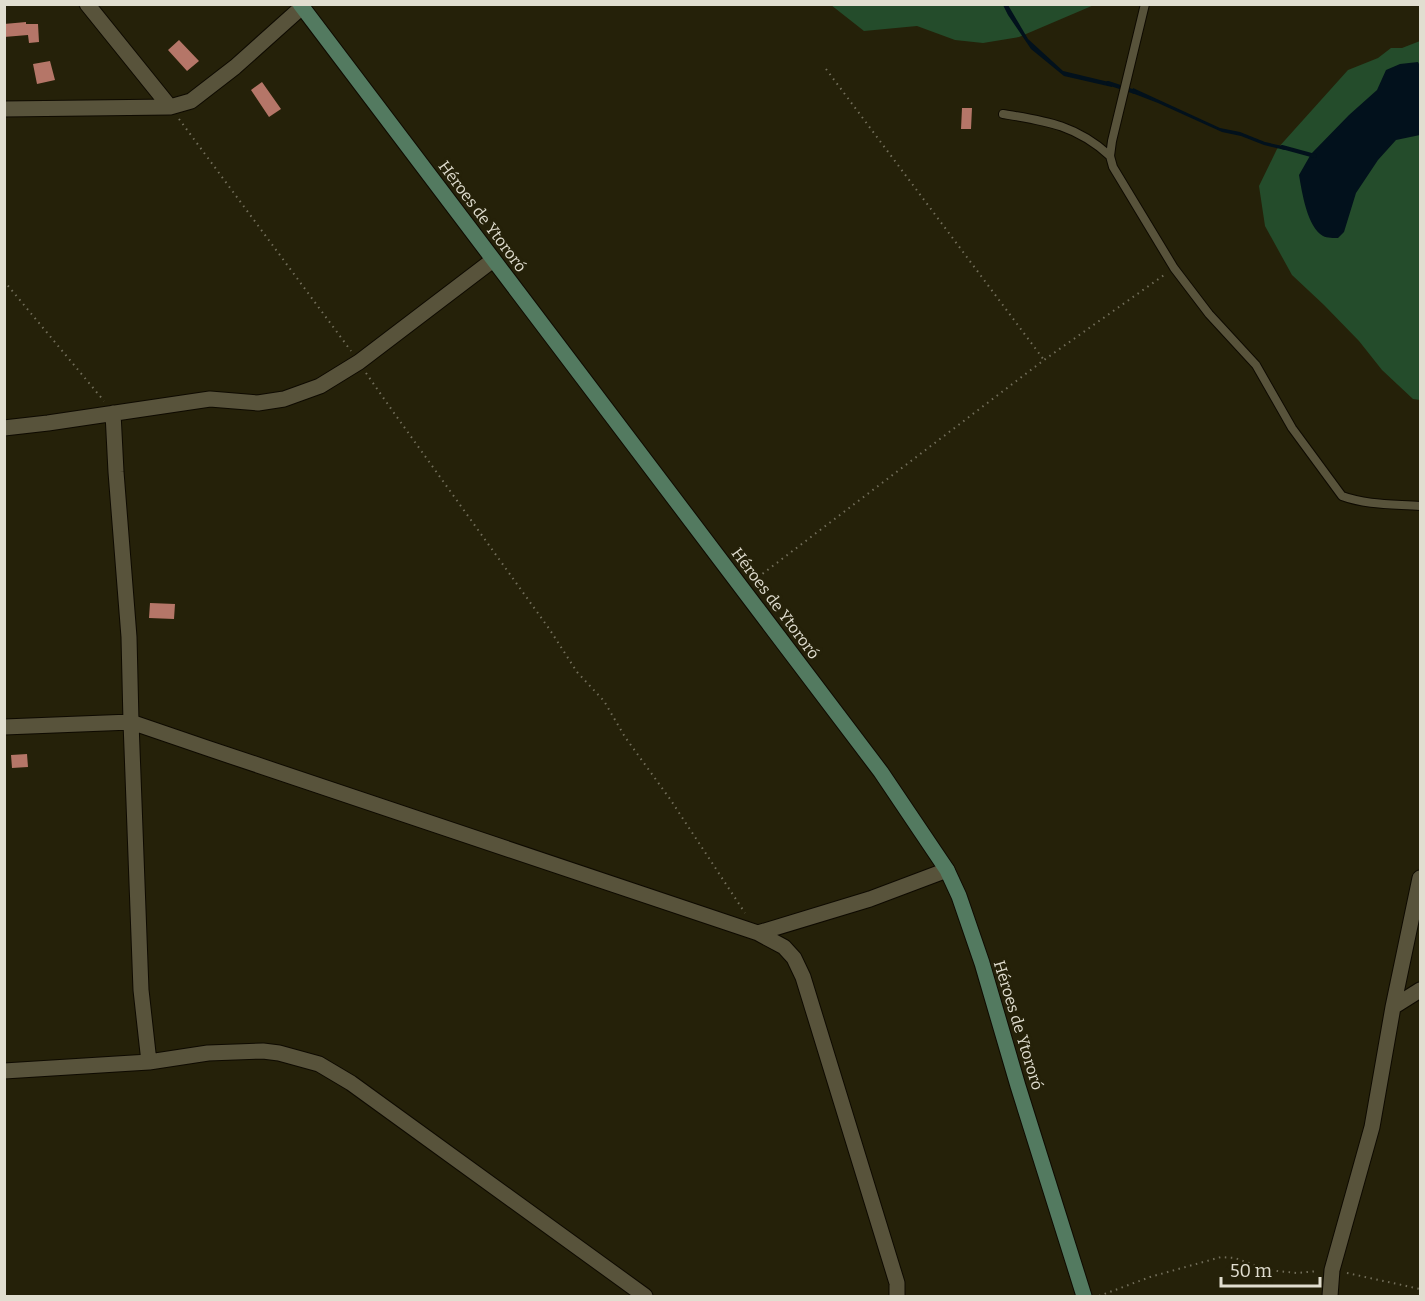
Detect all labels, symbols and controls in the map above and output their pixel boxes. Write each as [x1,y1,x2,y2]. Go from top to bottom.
street label: Héroes de Ytororó [435,157,531,276]
street label: Héroes de Ytororó [728,544,824,663]
street label: Héroes de Ytororó [990,958,1047,1092]
scale bar [1221,1250,1320,1288]
text: 50 m [1230,1260,1272,1282]

